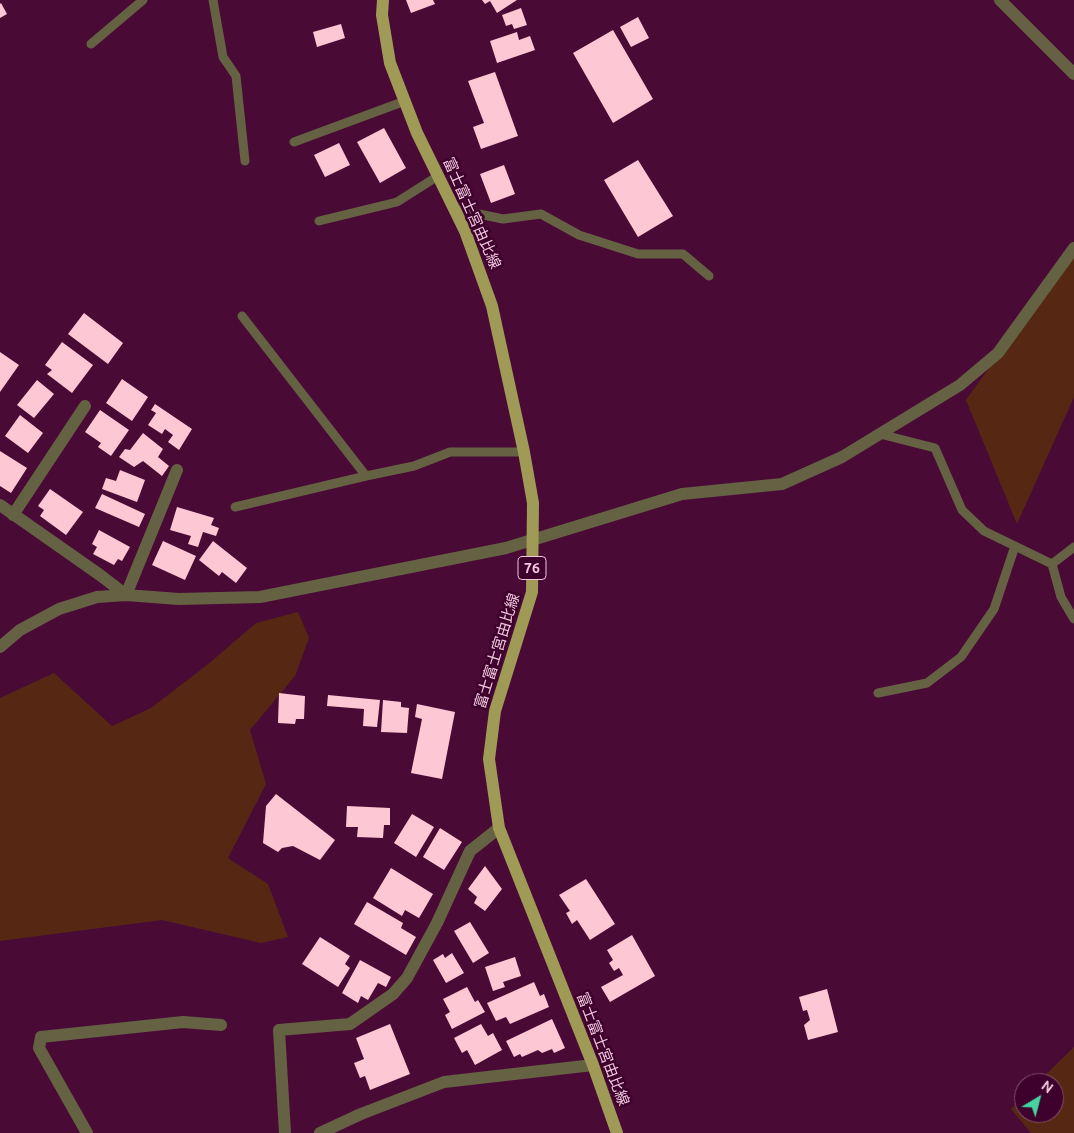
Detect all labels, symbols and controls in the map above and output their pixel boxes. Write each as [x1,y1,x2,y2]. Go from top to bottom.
street label: 富士富士宮由比線 [439,155,505,271]
road number: 76 [518,556,546,580]
street label: 富士富士宮由比線 [471,591,523,711]
street label: 富士富士宮由比線 [573,990,633,1108]
north arrow [1014,1073,1064,1123]
text: N [1038,1077,1056,1096]

